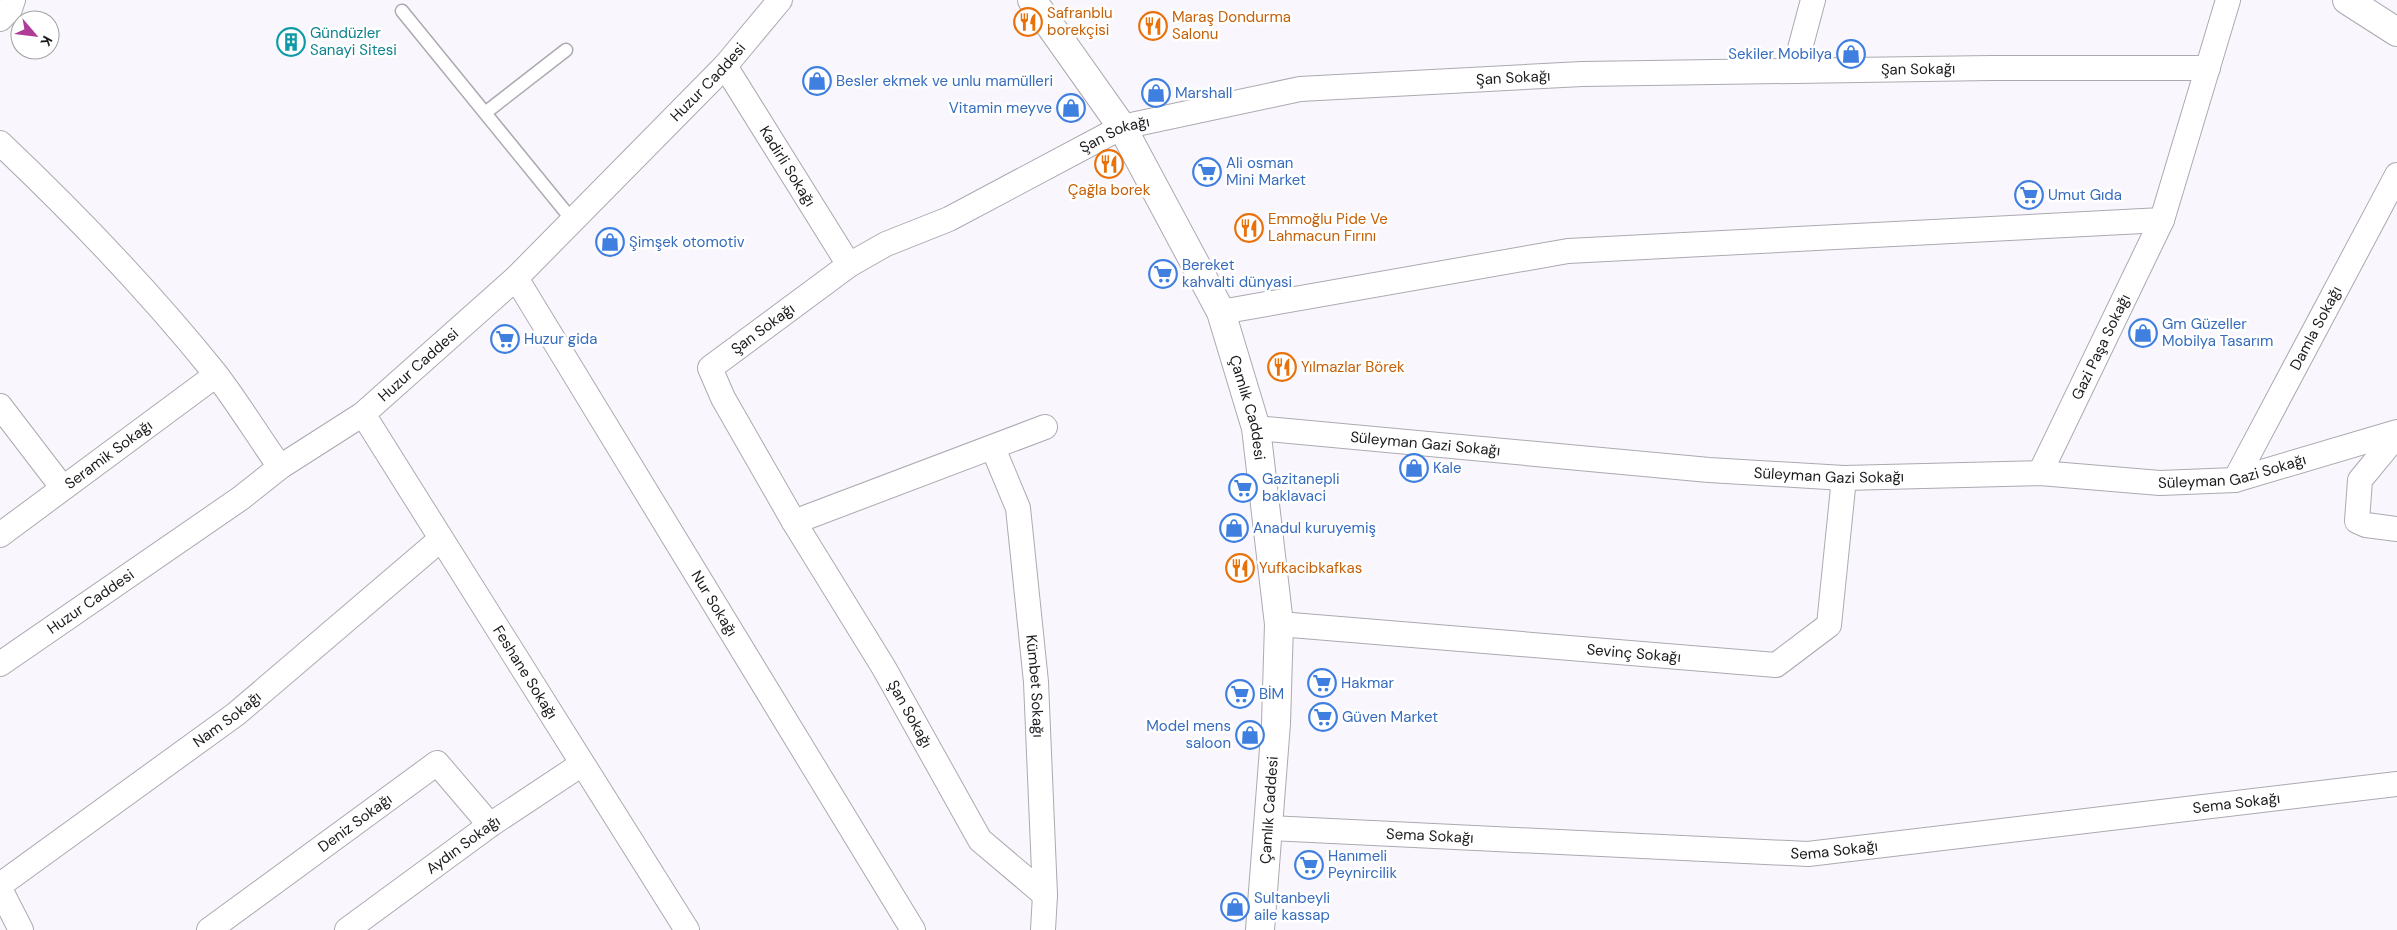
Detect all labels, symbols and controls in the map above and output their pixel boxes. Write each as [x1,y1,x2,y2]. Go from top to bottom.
place label: Safranblu borekçisi [1047,3,1113,40]
restaurant icon: Safranblu borekçisi [1013,7,1043,37]
place label: Maraş Dondurma Salonu [1172,7,1291,44]
north arrow [10,10,60,60]
restaurant icon: Maraş Dondurma Salonu [1138,11,1168,41]
place label: Gündüzler Sanayi Sitesi [310,23,397,60]
building icon: Gündüzler Sanayi Sitesi [276,27,306,57]
text: K [36,33,57,49]
street label: Huzur Caddesi [666,39,750,126]
shop icon: Sekiler Mobilya [1836,39,1866,69]
place label: Sekiler Mobilya [1728,44,1832,64]
street label: Şan Sokağı [1881,59,1955,80]
shop icon: Besler ekmek ve unlu mamülleri [802,66,832,96]
street label: Şan Sokağı [1475,66,1551,90]
place label: Besler ekmek ve unlu mamülleri [836,71,1053,91]
shop icon: Marshall [1141,78,1171,108]
place label: Marshall [1175,83,1232,103]
shop icon: Vitamin meyve [1056,93,1086,123]
place label: Vitamin meyve [949,98,1052,118]
street label: Şan Sokağı [1076,111,1151,158]
street label: Kadirli Sokağı [755,122,820,210]
restaurant icon: Çağla borek [1094,149,1124,179]
place label: Ali osman Mini Market [1226,153,1306,190]
supermarket icon: Ali osman Mini Market [1192,157,1222,187]
place label: Çağla borek [1068,180,1151,200]
supermarket icon: Umut Gıda [2014,180,2044,210]
place label: Umut Gıda [2048,185,2122,205]
place label: Emmoğlu Pide Ve Lahmacun Fırını [1268,209,1388,246]
restaurant icon: Emmoğlu Pide Ve Lahmacun Fırını [1234,213,1264,243]
shop icon: Şimşek otomotiv [595,227,625,257]
place label: Şimşek otomotiv [629,232,745,252]
place label: Bereket kahvalti dünyasi [1182,255,1292,292]
supermarket icon: Bereket kahvalti dünyasi [1148,259,1178,289]
street label: Damla Sokağı [2285,283,2346,374]
street label: Gazi Paşa Sokağı [2067,291,2135,403]
street label: Şan Sokağı [727,299,799,359]
place label: Gm Güzeller Mobilya Tasarım [2162,314,2273,351]
shop icon: Gm Güzeller Mobilya Tasarım [2128,318,2158,348]
street label: Huzur Caddesi [374,324,463,406]
supermarket icon: Huzur gida [490,324,520,354]
place label: Huzur gida [524,329,597,349]
restaurant icon: Yılmazlar Börek [1267,352,1297,382]
street label: Çamlık Caddesi [1225,353,1270,461]
place label: Yılmazlar Börek [1301,357,1405,377]
street label: Seramik Sokağı [61,415,156,494]
street label: Süleyman Gazi Sokağı [1349,427,1501,461]
street label: Süleyman Gazi Sokağı [2158,450,2308,493]
shop icon: Kale [1399,453,1429,483]
place label: Kale [1433,458,1461,478]
street label: Süleyman Gazi Sokağı [1753,463,1904,488]
place label: Gazitanepli baklavaci [1262,469,1340,506]
supermarket icon: Gazitanepli baklavaci [1228,473,1258,503]
shop icon: Anadul kuruyemiş [1219,513,1249,543]
place label: Anadul kuruyemiş [1253,518,1376,538]
restaurant icon: Yufkacibkafkas [1225,553,1255,583]
place label: Yufkacibkafkas [1259,558,1362,578]
street label: Huzur Caddesi [43,565,138,639]
street label: Nur Sokağı [686,567,742,640]
street label: Feshane Sokağı [488,622,562,723]
street label: Kümbet Sokağı [1021,634,1048,738]
street label: Sevinç Sokağı [1586,639,1682,667]
supermarket icon: Hakmar [1307,668,1337,698]
place label: Hakmar [1341,673,1394,693]
street label: Şan Sokağı [883,677,937,751]
supermarket icon: BİM [1225,679,1255,709]
place label: BİM [1259,684,1284,704]
street label: Nam Sokağı [189,687,265,752]
supermarket icon: Güven Market [1308,702,1338,732]
place label: Güven Market [1342,707,1438,727]
place label: Model mens saloon [1146,716,1231,753]
shop icon: Model mens saloon [1235,720,1265,750]
street label: Çamlık Caddesi [1255,755,1283,865]
street label: Sema Sokağı [2192,788,2281,818]
street label: Deniz Sokağı [314,789,396,857]
street label: Aydın Sokağı [422,811,504,879]
street label: Sema Sokağı [1385,824,1474,848]
street label: Sema Sokağı [1790,836,1879,864]
place label: Hanımeli Peynircilik [1328,846,1397,883]
supermarket icon: Hanımeli Peynircilik [1294,850,1324,880]
place label: Sultanbeyli aile kassap [1254,888,1330,925]
shop icon: Sultanbeyli aile kassap [1220,892,1250,922]

